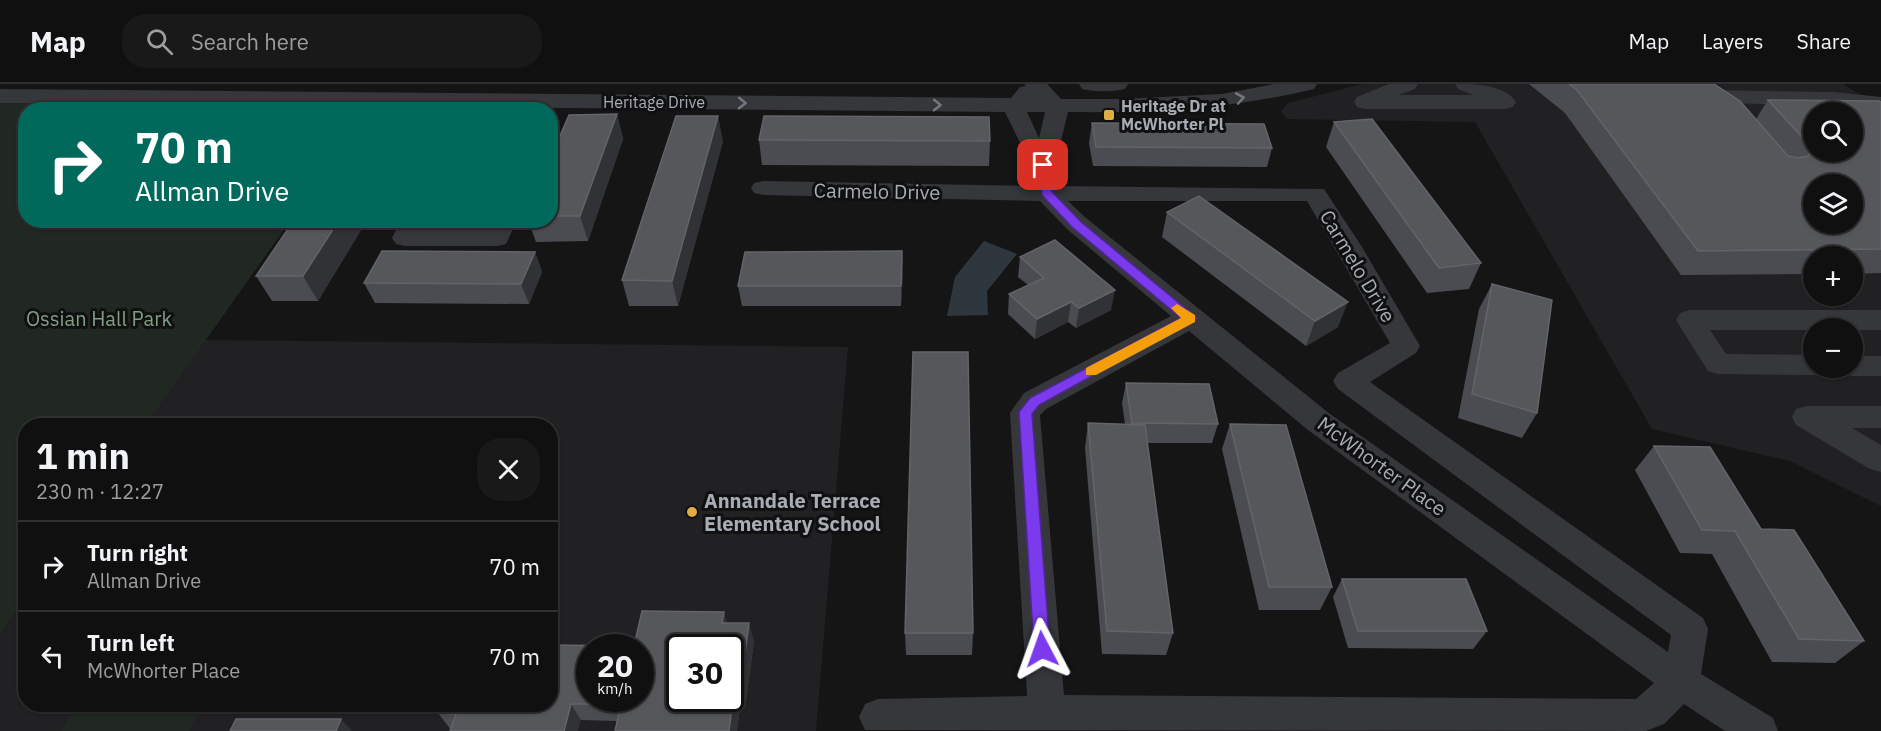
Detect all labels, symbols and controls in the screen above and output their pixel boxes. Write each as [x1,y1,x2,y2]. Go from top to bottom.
search box [122,14,542,68]
text: Map [30,23,86,60]
icon: search [143,25,176,58]
text: Search here [191,27,309,56]
text: Map [1629,27,1669,55]
text: Layers [1702,27,1764,55]
text: Share [1797,27,1851,55]
street label: Heritage Drive [603,92,705,112]
one-way arrow [1235,92,1245,104]
place label: Heritage Dr at McWhorter Pl [1121,96,1226,134]
one-way arrow [737,97,746,109]
one-way arrow [932,99,941,111]
map controls [1803,102,1863,378]
button: search [1803,102,1863,162]
marker: Heritage Dr at McWhorter Pl [1102,108,1116,122]
text: 70 m [135,120,233,175]
icon: right [36,126,114,204]
pin [1017,139,1068,190]
icon: arrive [1026,148,1059,181]
text: Allman Drive [135,173,289,208]
button: layers [1803,174,1863,234]
street label: Carmelo Drive [813,176,941,206]
street label: Carmelo Drive [1314,205,1402,327]
button: + [1803,246,1863,306]
park label: Ossian Hall Park [26,305,172,332]
button: − [1803,318,1863,378]
street label: McWhorter Place [1312,410,1452,522]
text: 1 min [36,432,130,479]
button: close [477,438,540,501]
text: 230 m · 12:27 [36,478,164,505]
place label: Annandale Terrace Elementary School [704,487,881,537]
marker: Annandale Terrace Elementary School [685,505,699,519]
text: Turn right [87,538,188,567]
icon: right [36,550,69,583]
text: 70 m [489,552,540,581]
text: Allman Drive [87,567,201,594]
position arrow [1010,617,1074,681]
text: Turn left [87,628,175,657]
speed limit sign: 30 [666,634,744,712]
icon: left [36,640,69,673]
text: 70 m [489,642,540,671]
text: 20 [597,646,633,685]
text: McWhorter Place [87,657,240,684]
text: km/h [597,679,633,698]

